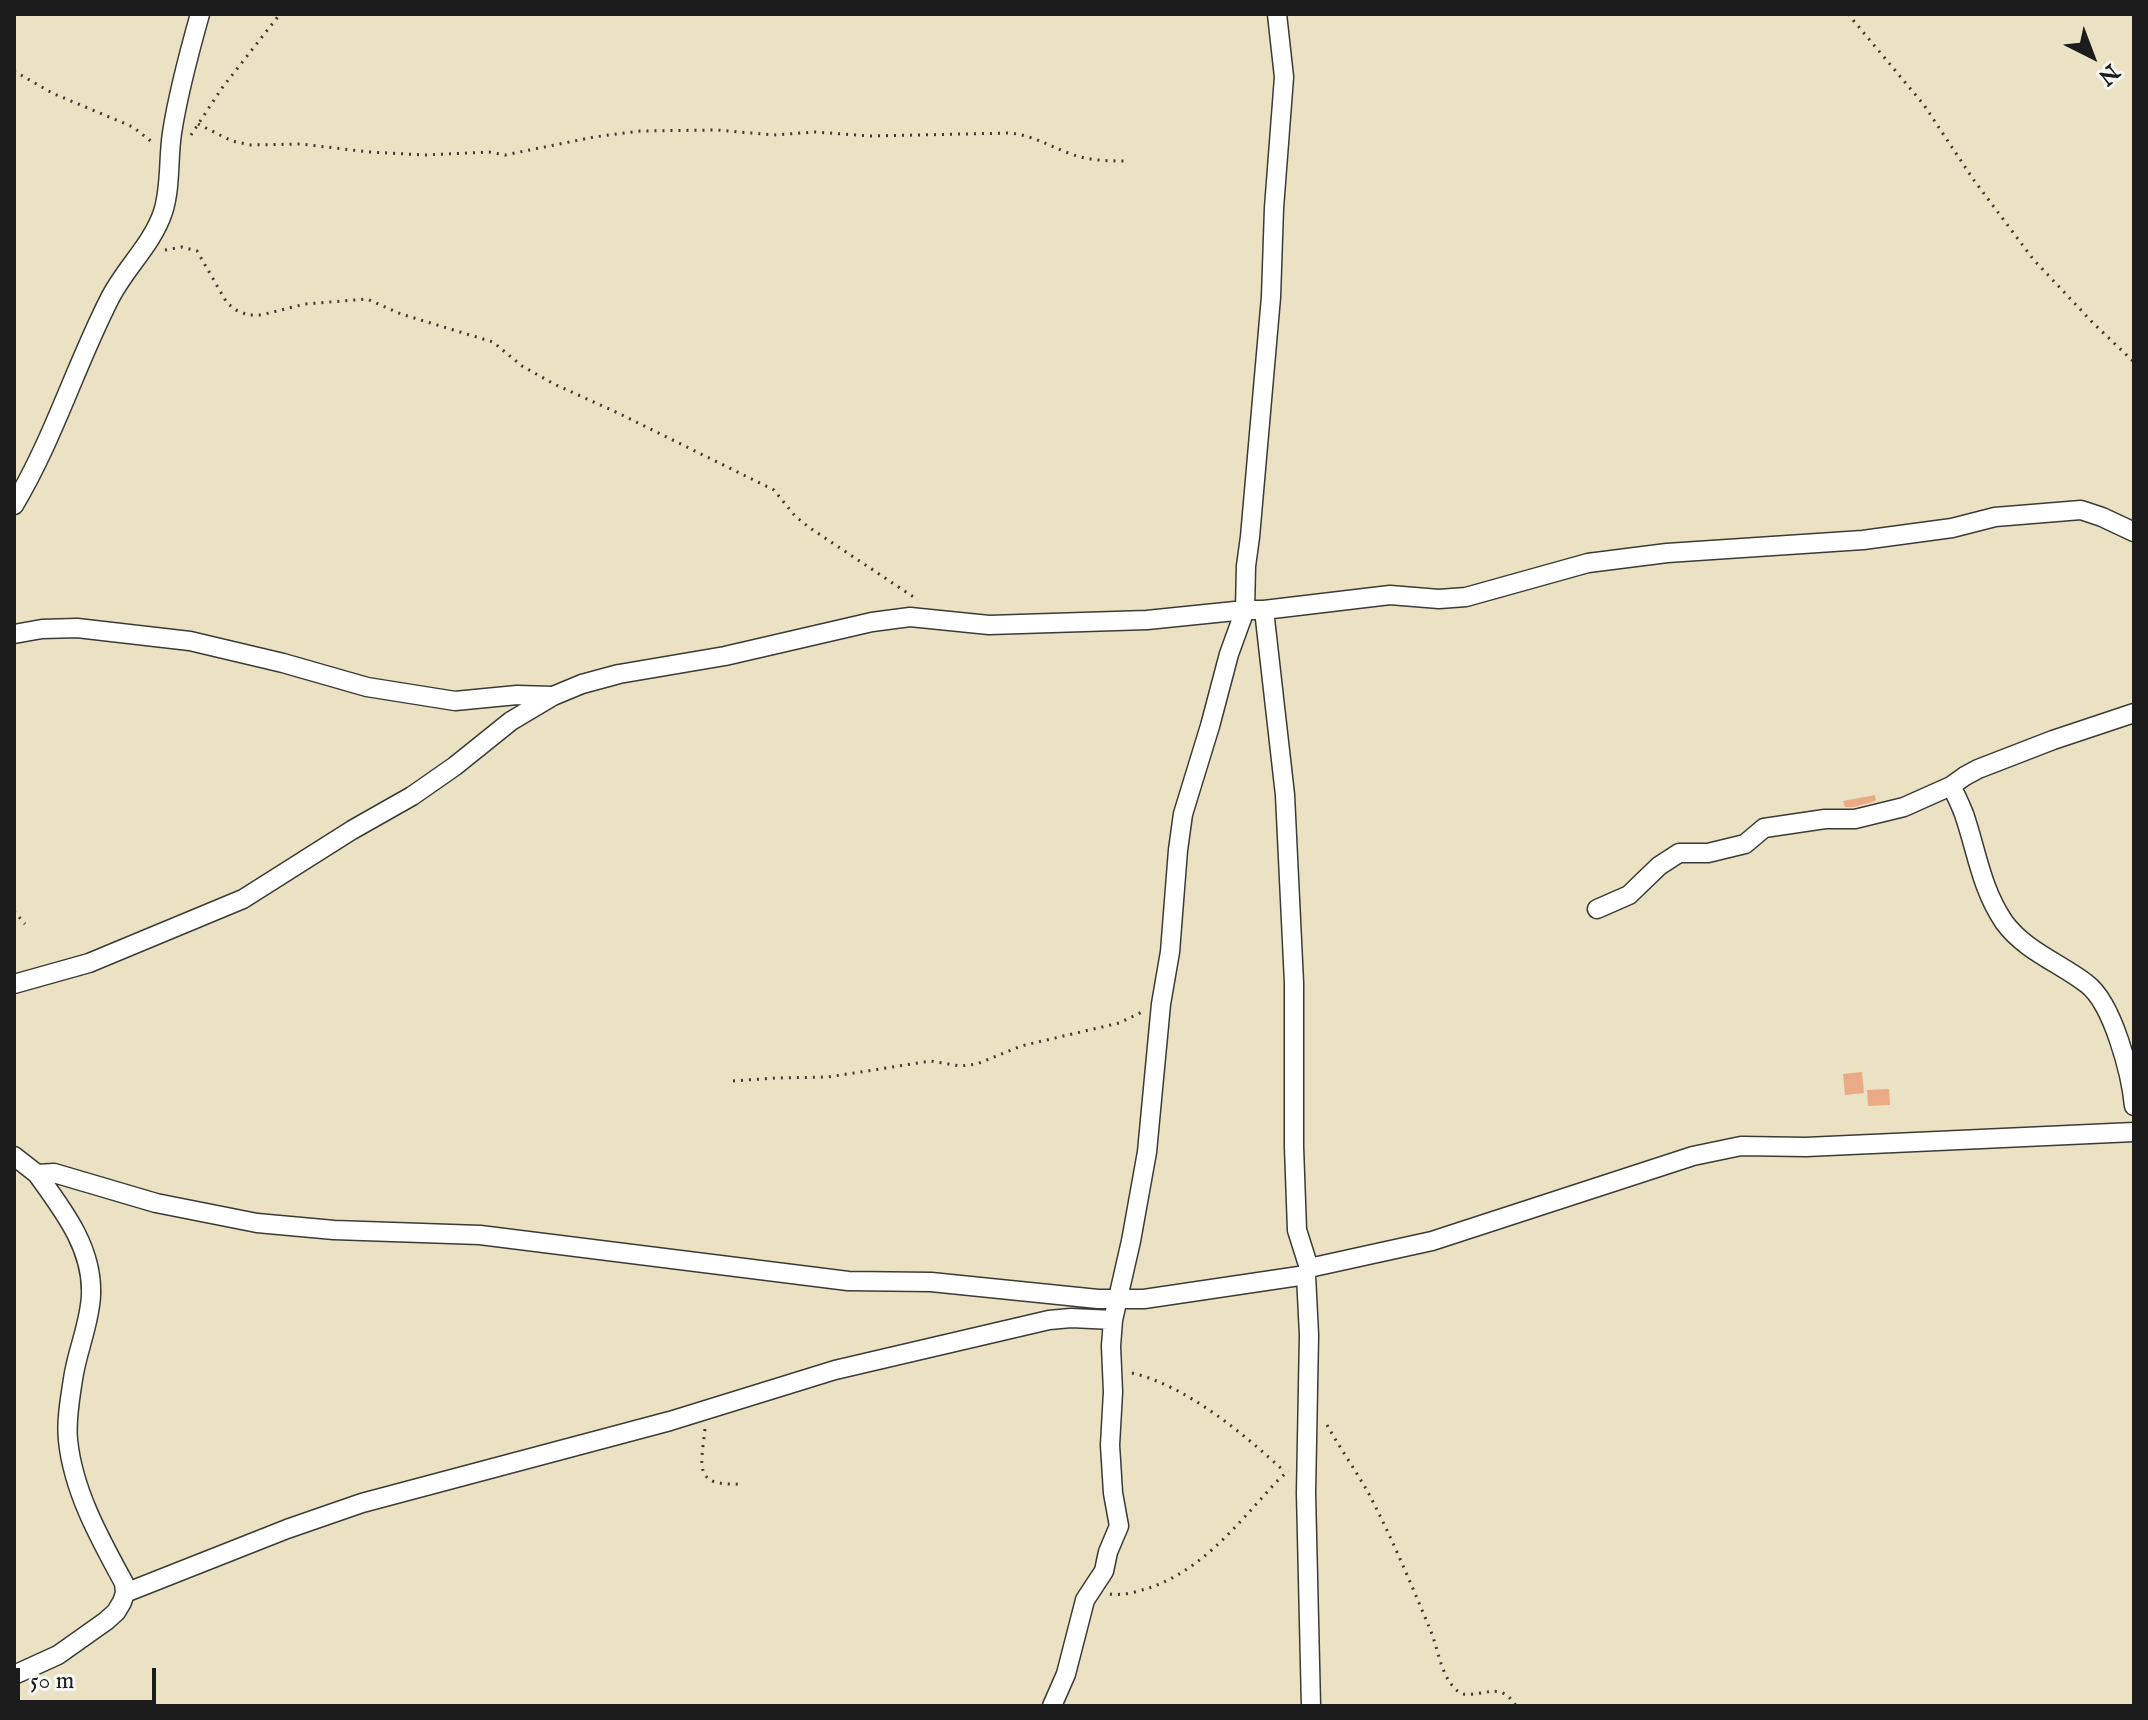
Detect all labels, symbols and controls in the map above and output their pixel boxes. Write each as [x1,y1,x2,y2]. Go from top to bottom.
north arrow [2052,16,2132,96]
text: N [2092,57,2125,91]
scale bar [20,1652,160,1702]
text: 50 m [30,1666,74,1697]

